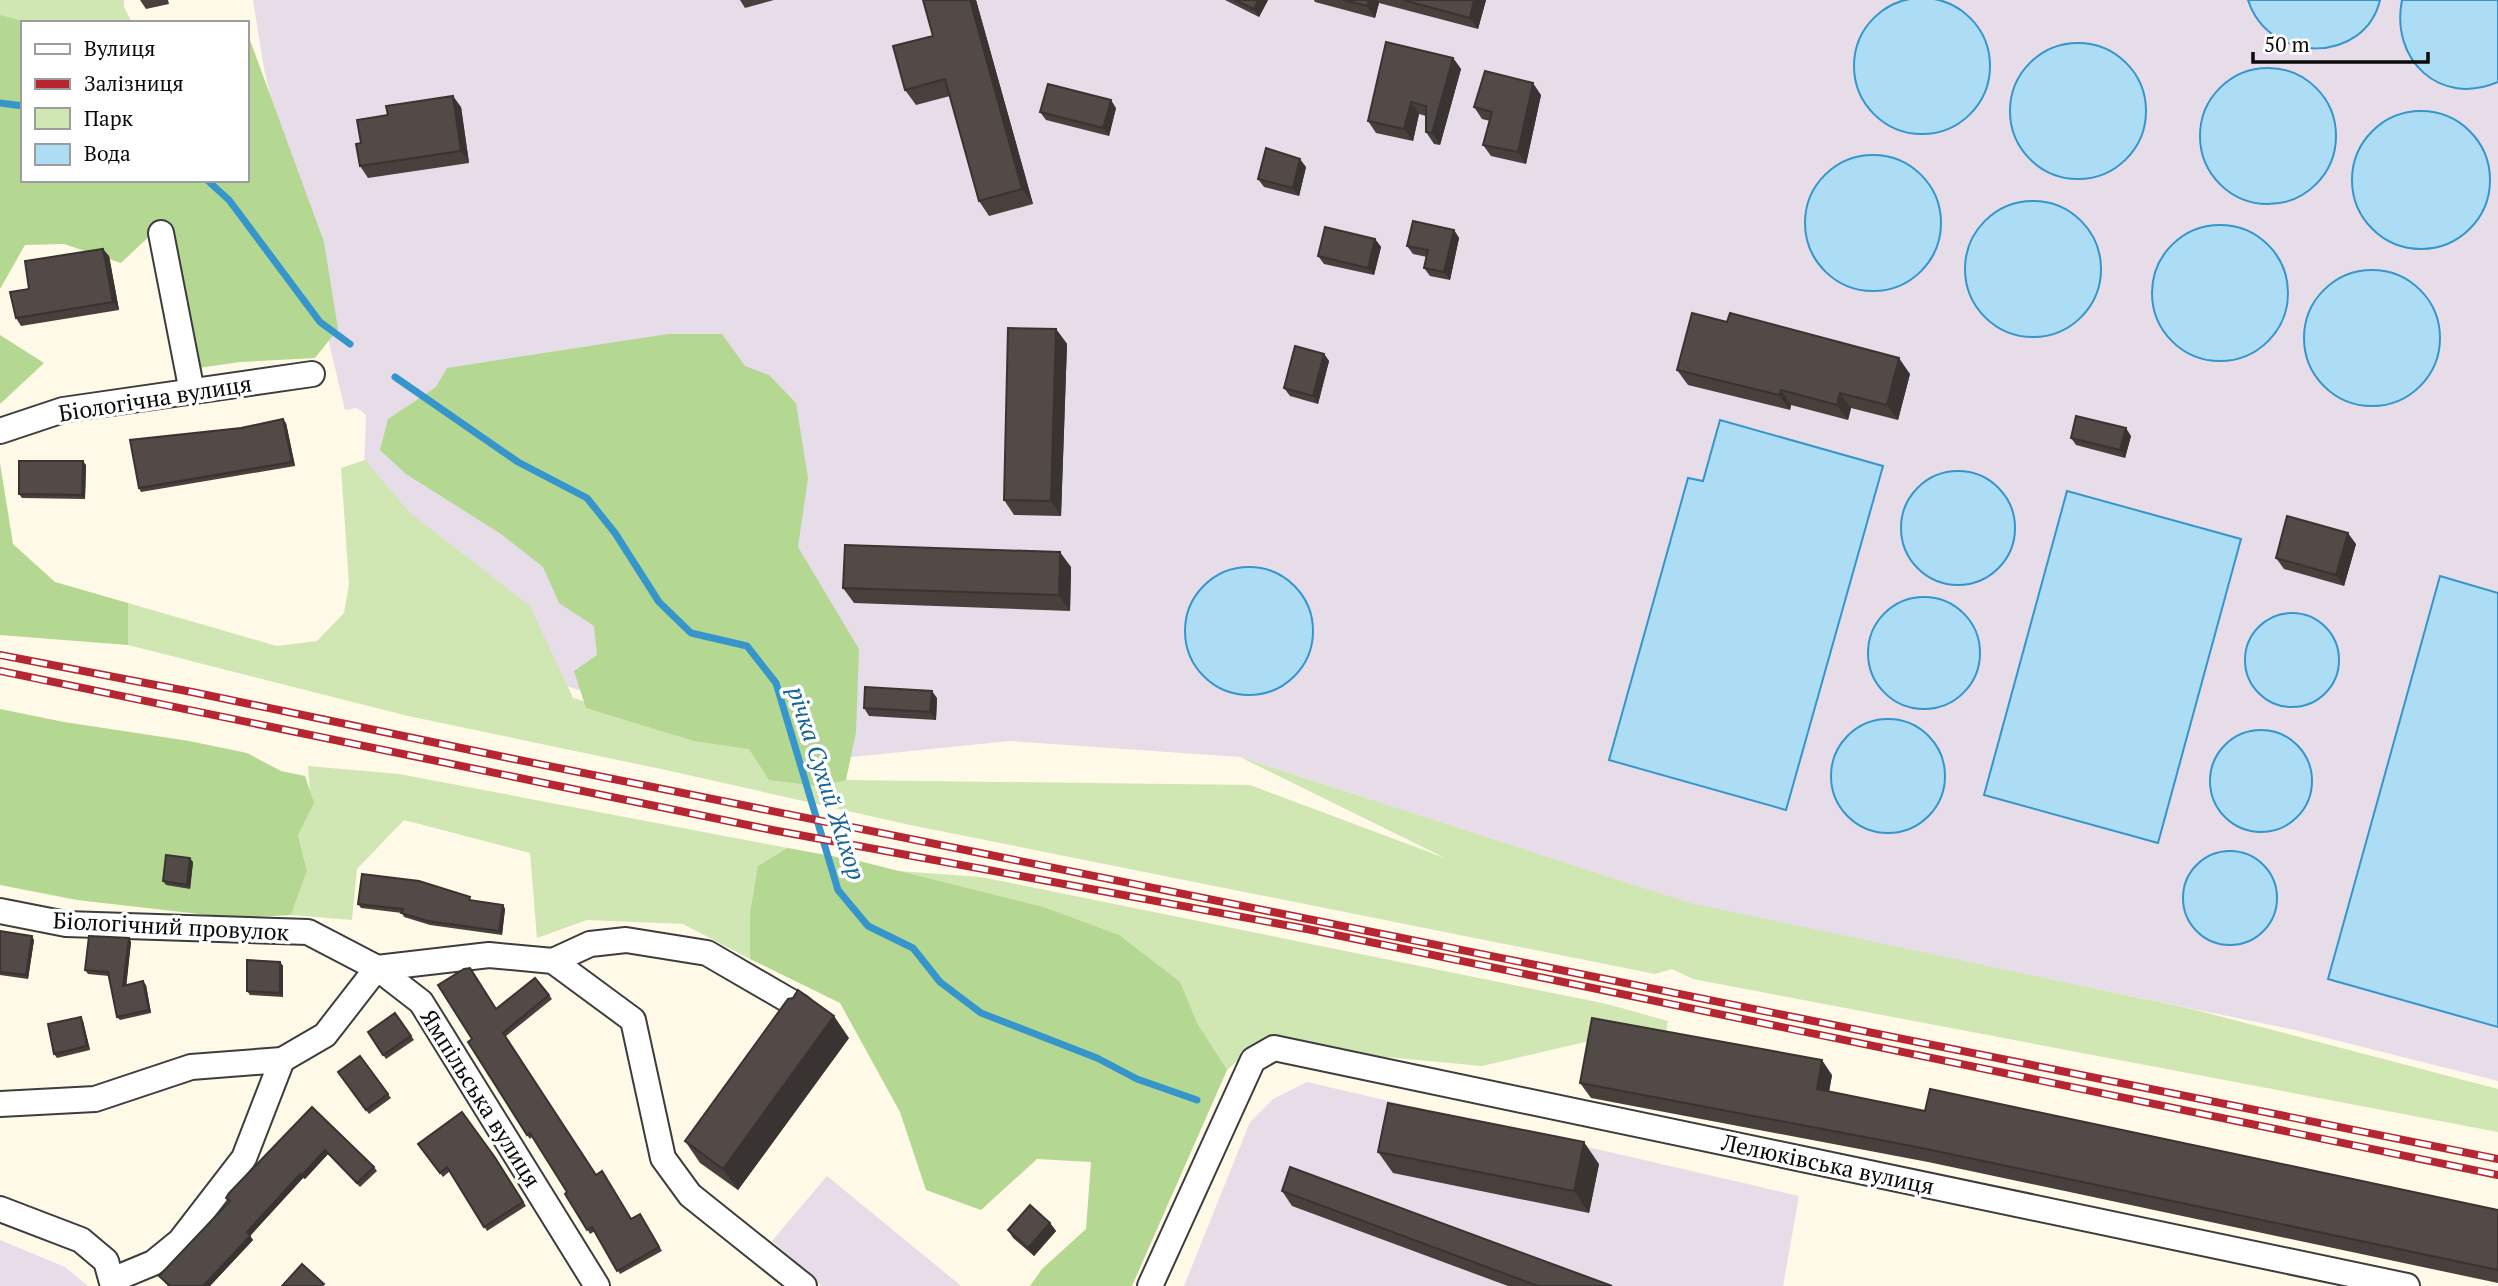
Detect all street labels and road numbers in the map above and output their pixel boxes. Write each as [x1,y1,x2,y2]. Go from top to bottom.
street label: Біологічна вулиця [56,367,254,429]
street label: Біологічний провулок [52,904,290,948]
street label: Ямпільська вулиця [414,1003,548,1193]
street label: Лелюківська вулиця [1718,1126,1937,1202]

